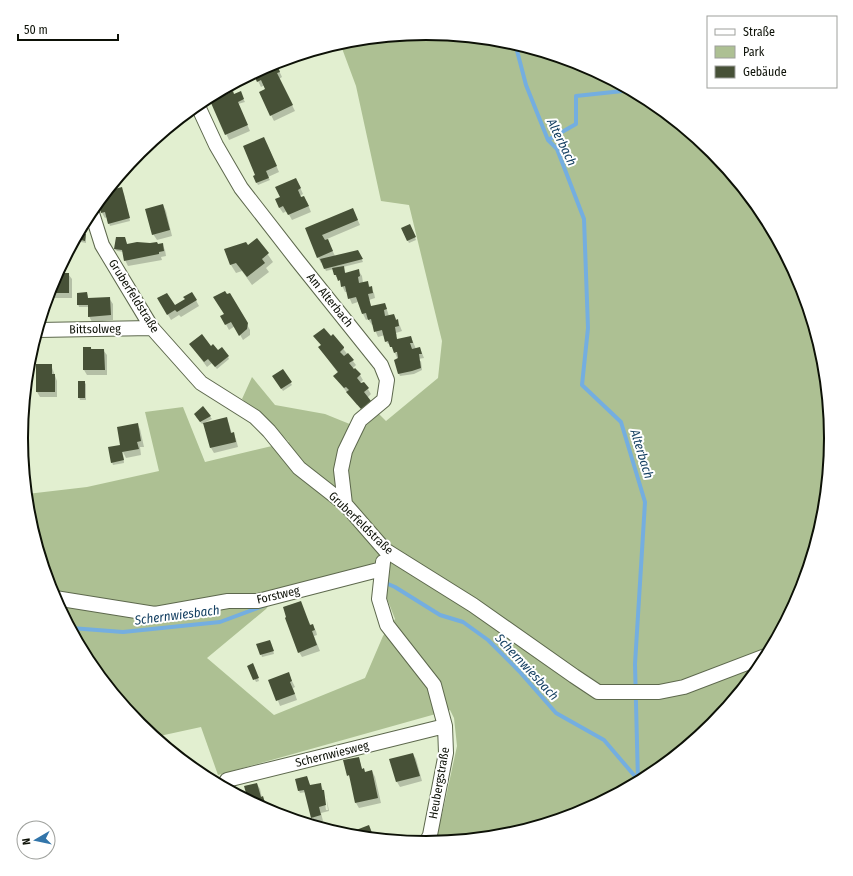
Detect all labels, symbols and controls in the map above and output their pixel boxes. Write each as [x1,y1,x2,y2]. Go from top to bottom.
scale bar [18,16,118,42]
legend [707,16,837,88]
text: 50 m [24,23,48,37]
text: Straße [743,25,775,39]
text: Park [743,45,765,59]
text: Gebäude [743,65,787,79]
water label: Alterbach [544,115,580,168]
street label: Gruberfeldstraße [106,257,162,335]
street label: Am Alterbach [304,270,356,330]
street label: Bittsolweg [69,322,121,336]
water label: Alterbach [627,427,657,480]
street label: Gruberfeldstraße [326,489,396,557]
street label: Forstweg [255,583,301,607]
water label: Schernwiesbach [133,602,220,628]
water label: Schernwiesbach [492,630,562,703]
street label: Schernwiesweg [294,738,370,770]
street label: Heubergstraße [426,746,452,820]
north arrow [16,820,56,860]
text: N [20,837,34,846]

